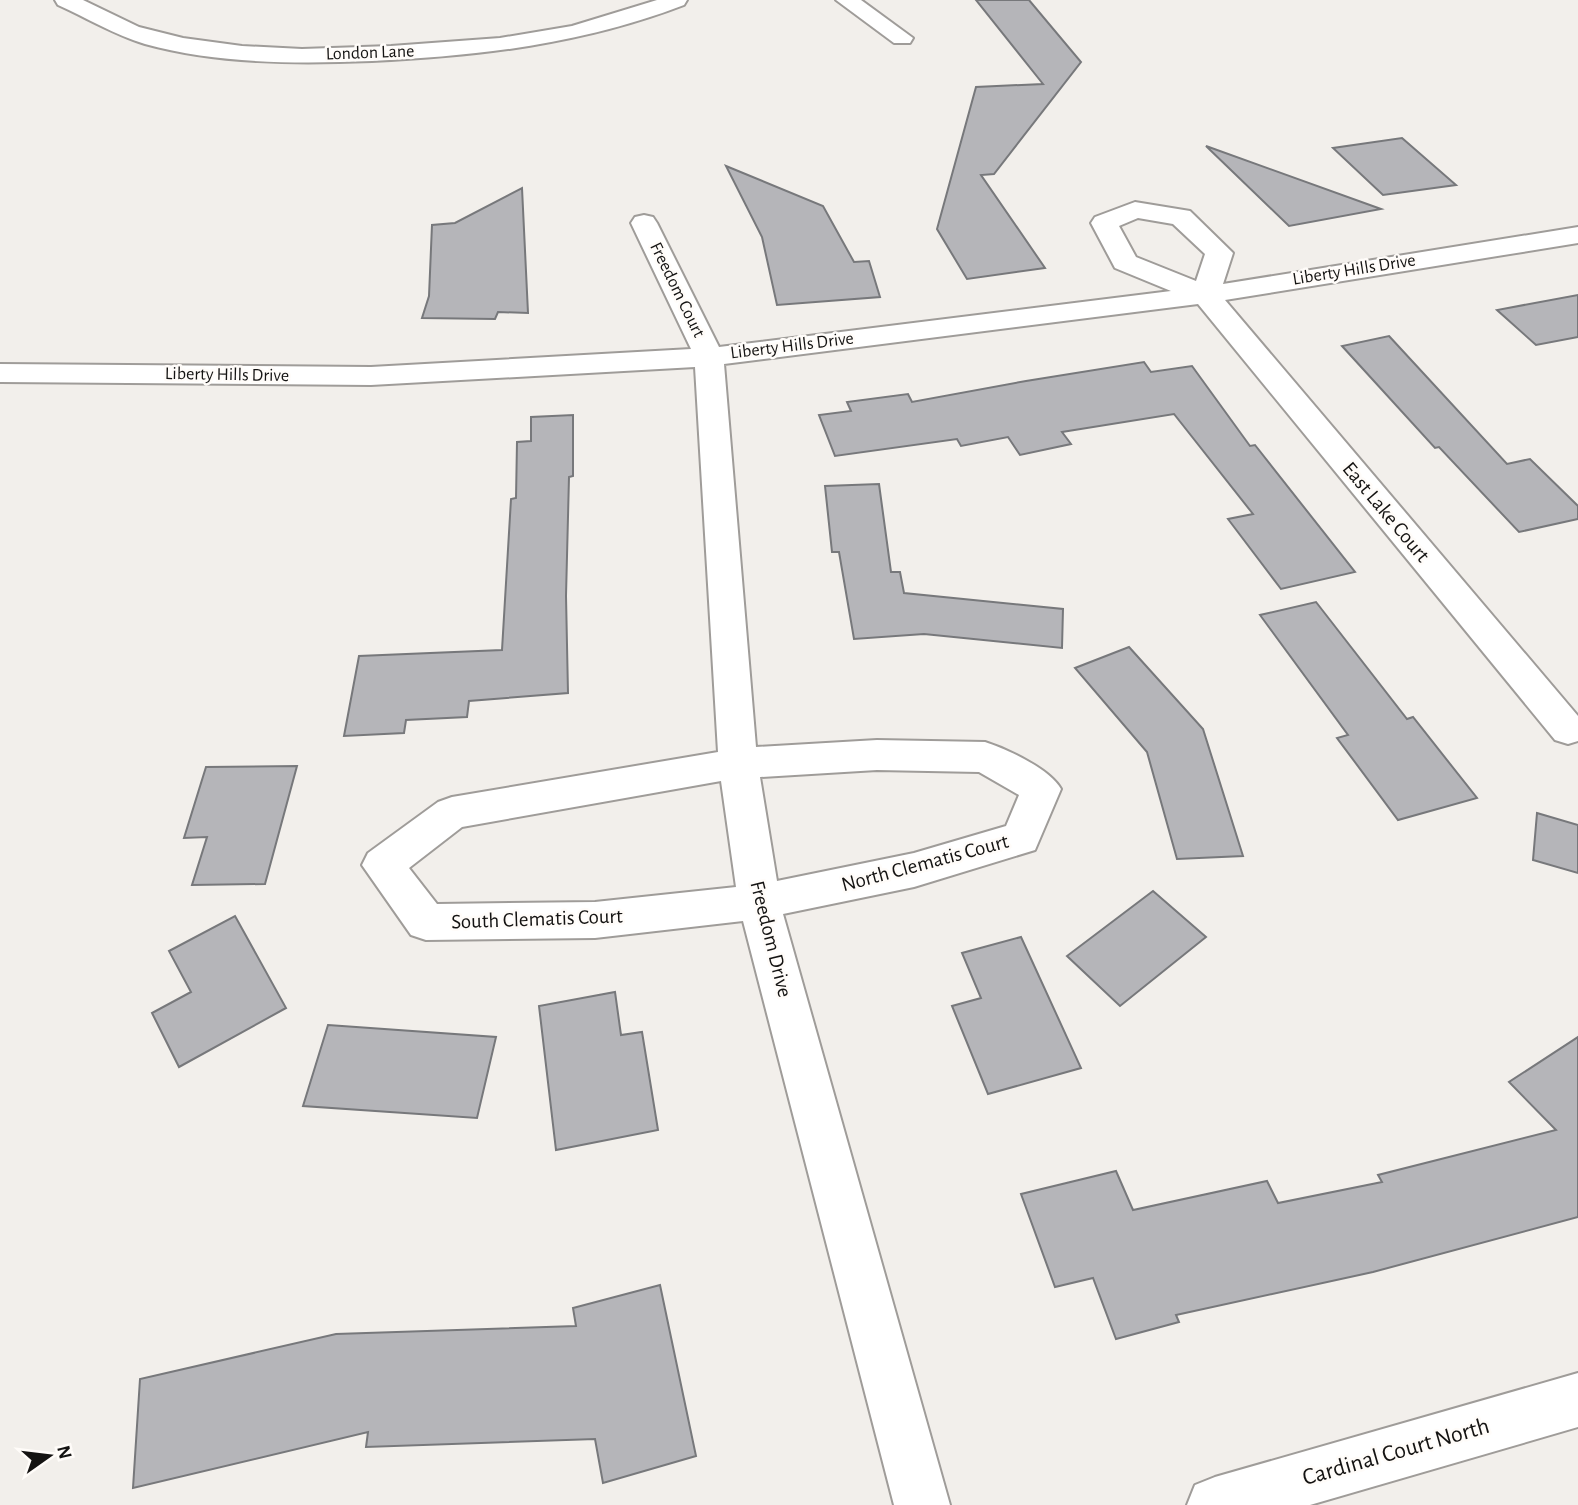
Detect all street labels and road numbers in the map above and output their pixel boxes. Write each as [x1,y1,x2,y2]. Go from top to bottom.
street label: London Lane [325,42,415,64]
street label: Freedom Court [646,240,708,341]
street label: Liberty Hills Drive [1291,251,1417,289]
street label: Liberty Hills Drive [729,329,855,363]
street label: Liberty Hills Drive [165,365,289,385]
street label: East Lake Court [1338,458,1434,566]
street label: North Clematis Court [839,831,1011,895]
street label: Freedom Drive [746,879,796,999]
street label: South Clematis Court [451,905,623,932]
street label: Cardinal Court North [1300,1414,1492,1490]

